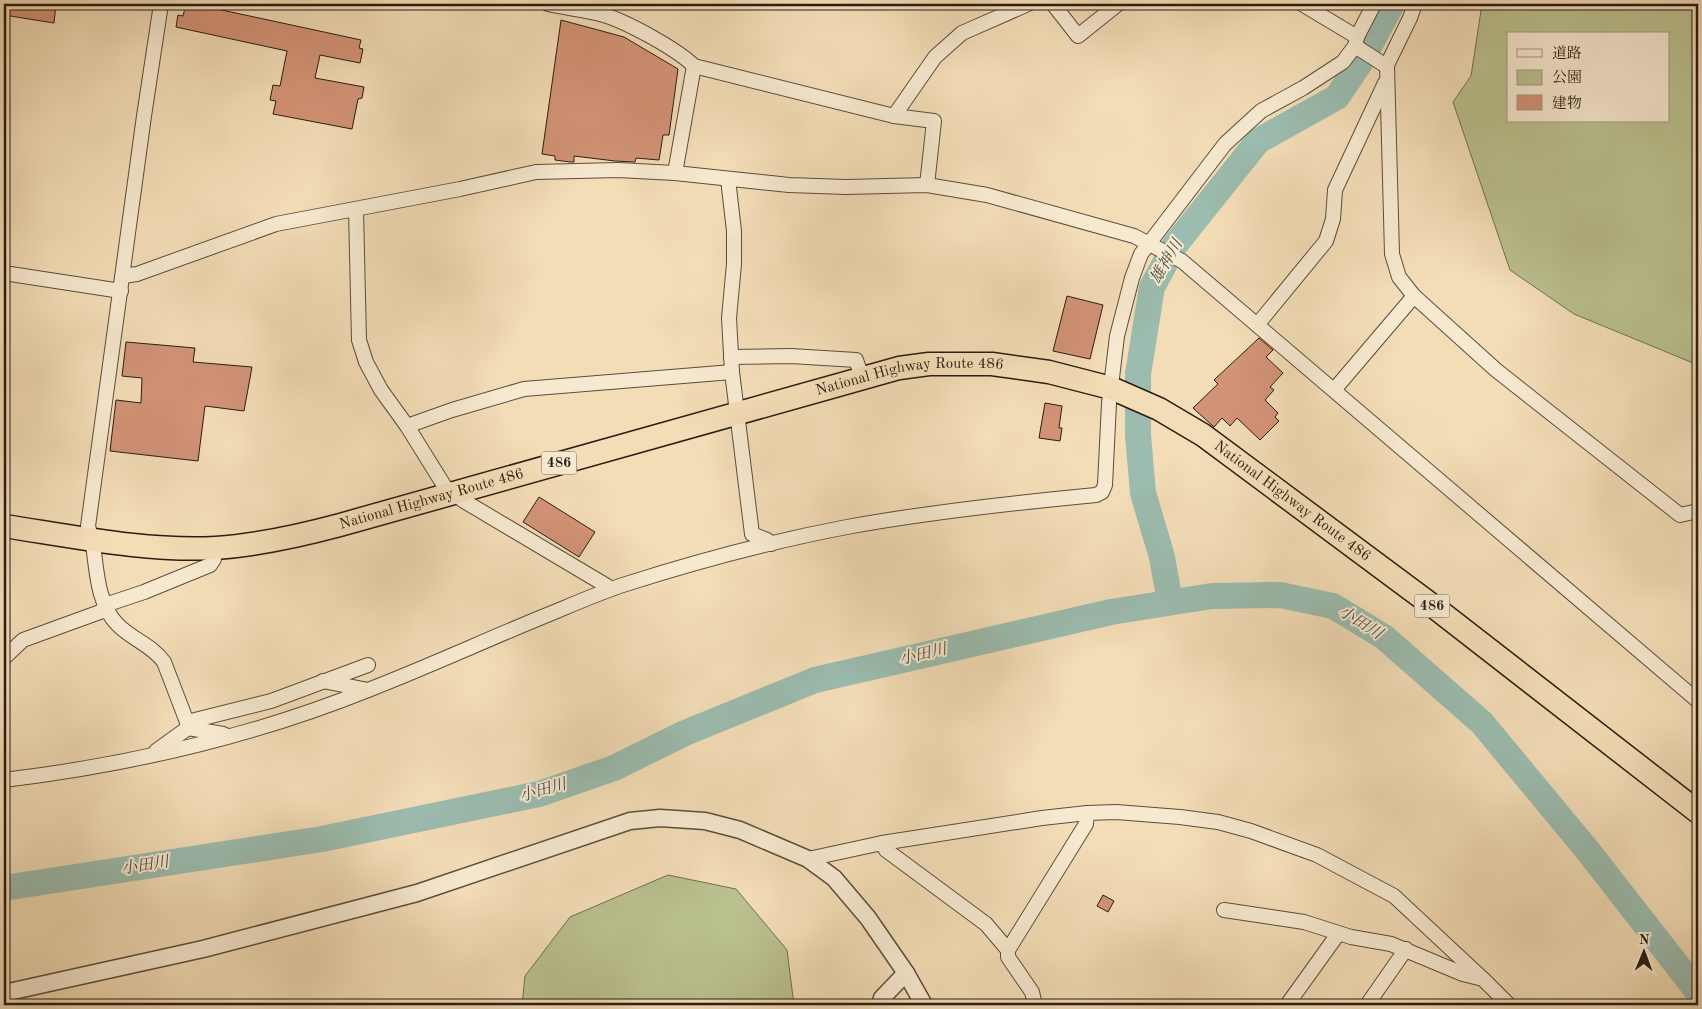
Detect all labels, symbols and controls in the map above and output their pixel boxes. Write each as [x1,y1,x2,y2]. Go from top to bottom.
legend [1507,32,1670,122]
text: 道路 [1552,45,1582,62]
text: 公園 [1552,69,1582,86]
text: 建物 [1552,95,1582,112]
water label: 雄神川 [1146,234,1187,287]
street label: National Highway Route 486 [814,356,1005,398]
street label: National Highway Route 486 [1211,438,1373,564]
road number: 486 [542,452,576,474]
street label: National Highway Route 486 [338,466,526,532]
road number: 486 [1414,594,1450,618]
water label: 小田川 [1335,602,1387,644]
water label: 小田川 [897,639,950,668]
water label: 小田川 [517,774,570,805]
water label: 小田川 [120,852,172,878]
north arrow [1620,926,1670,976]
text: N [1639,933,1650,947]

